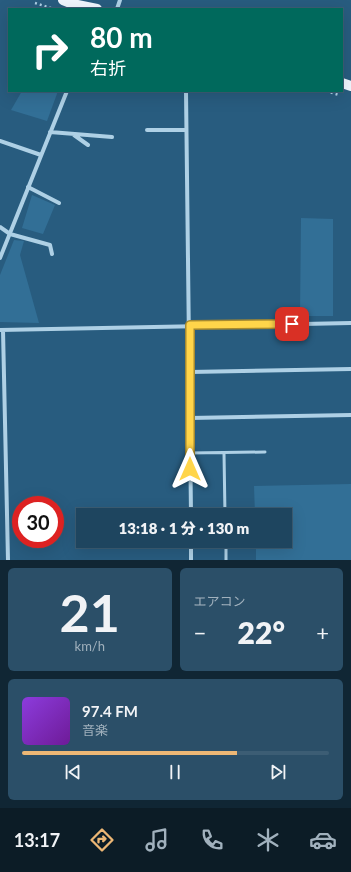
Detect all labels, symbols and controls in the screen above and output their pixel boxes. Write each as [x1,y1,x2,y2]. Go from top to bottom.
text: 80 m [90,20,153,54]
icon: right [24,24,76,76]
text: 右折 [90,57,126,79]
pin [275,307,309,341]
icon: arrive [281,313,303,335]
position arrow [169,448,211,490]
speed limit sign: 30 [12,496,64,548]
text: 13:18 · 1 分 · 130 m [119,519,249,537]
text: 21 [60,581,120,643]
text: エアコン [194,593,246,609]
text: 22° [238,614,285,650]
text: − [194,619,206,646]
text: + [316,619,329,646]
text: km/h [75,638,105,654]
text: 97.4 FM [82,702,138,720]
text: 音楽 [82,722,108,738]
icon: previous [62,761,84,783]
icon: pause [164,761,186,783]
icon: next [267,761,289,783]
icon: directions [88,826,116,854]
icon: music [143,826,171,854]
icon: phone [198,826,226,854]
icon: climate [254,826,282,854]
icon: car [309,826,337,854]
text: 13:17 [14,829,60,851]

